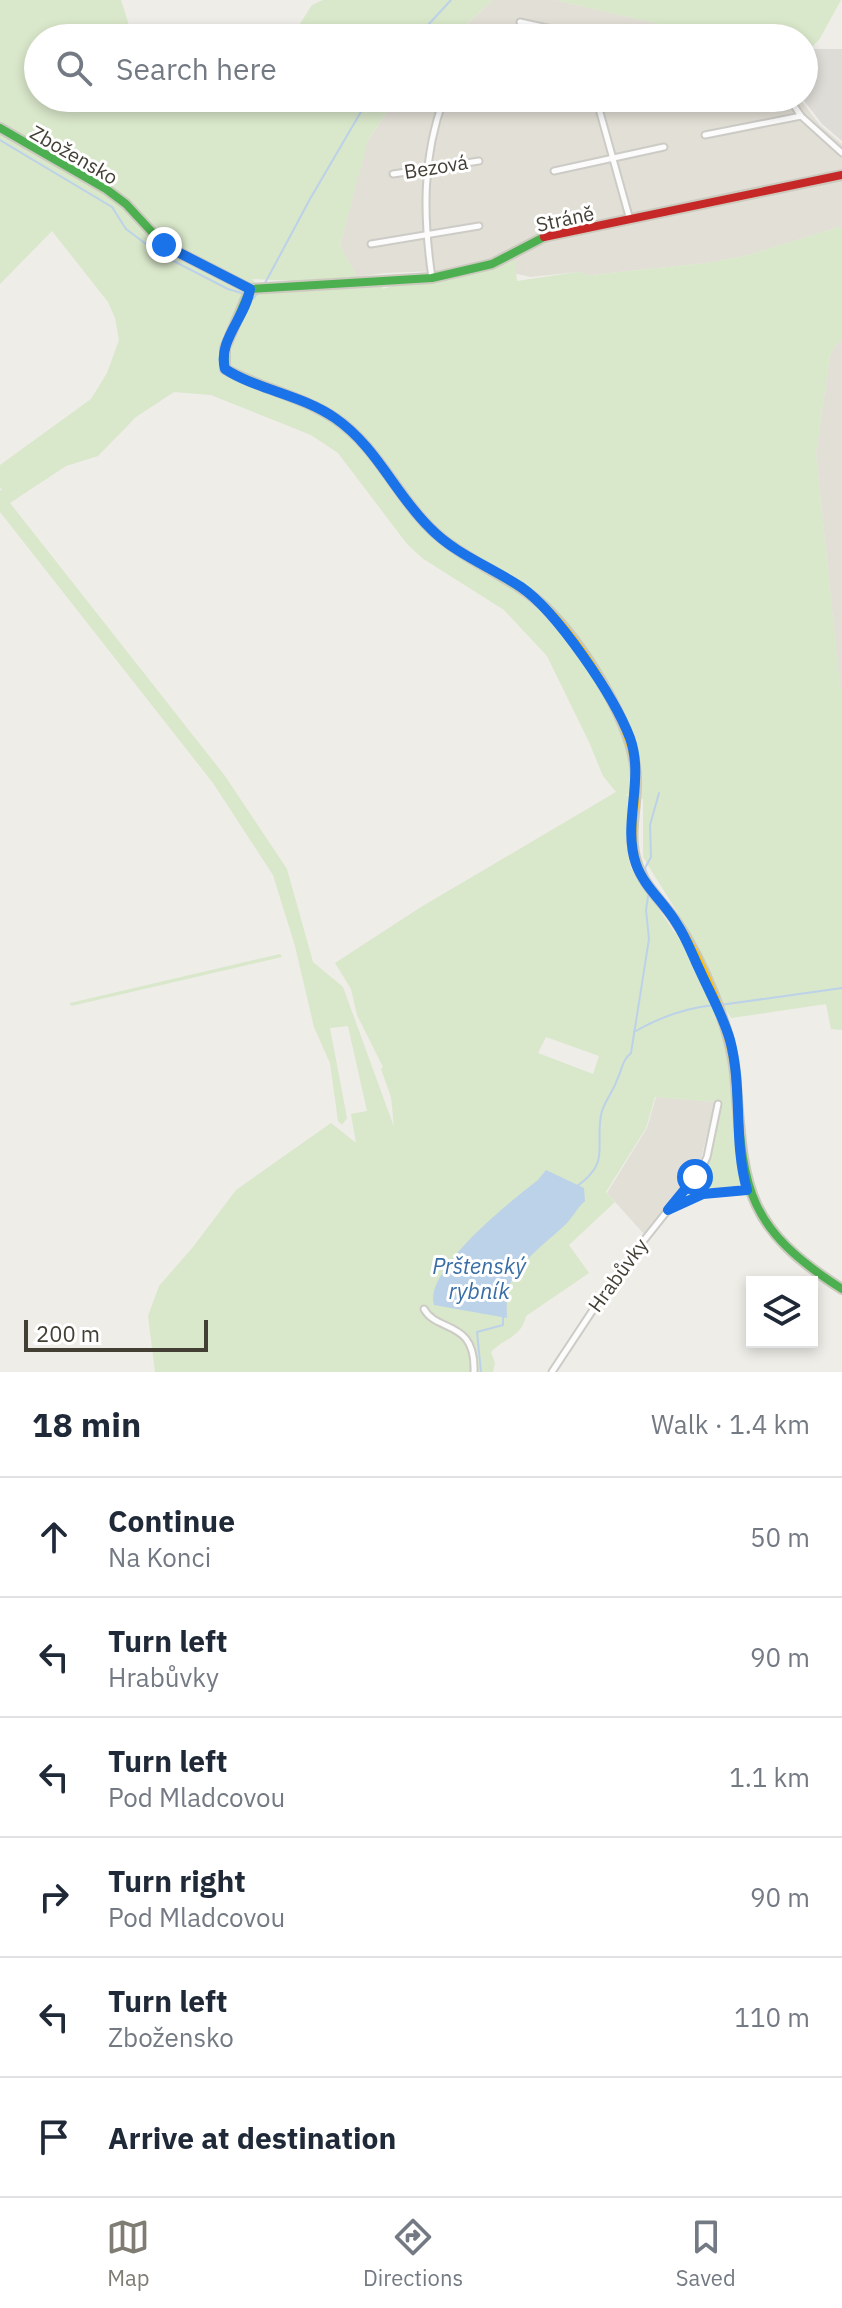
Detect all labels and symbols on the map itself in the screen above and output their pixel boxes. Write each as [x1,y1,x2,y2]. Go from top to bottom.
street label: Zbožensko [26,119,123,190]
street label: Bezová [402,148,470,185]
street label: Stráně [533,199,597,238]
route end [146,227,182,263]
route start [677,1159,713,1195]
street label: Hrabůvky [582,1232,654,1317]
water label: Prštenský rybník [432,1251,527,1305]
scale bar [24,1316,208,1352]

